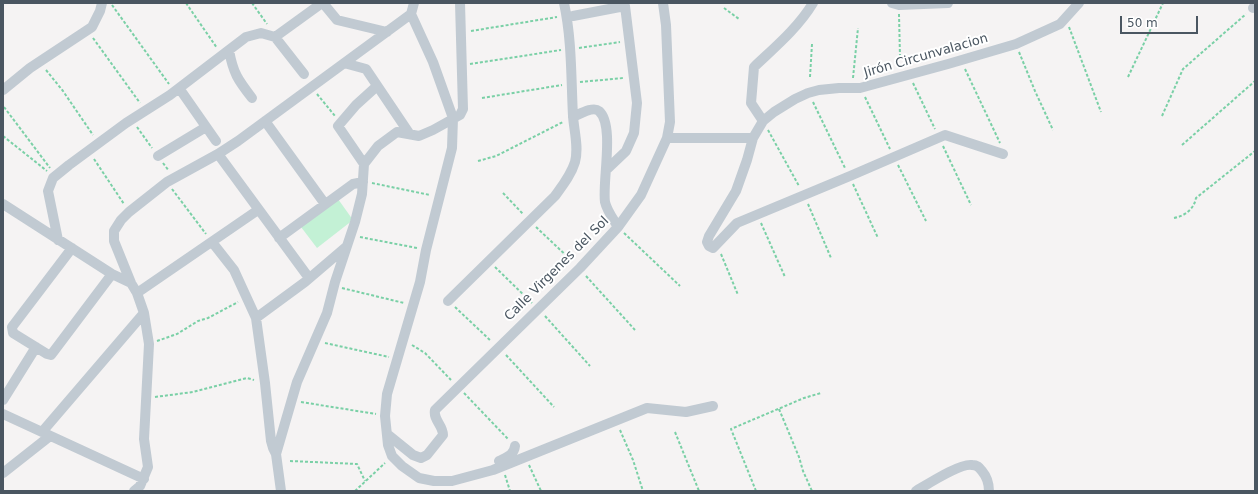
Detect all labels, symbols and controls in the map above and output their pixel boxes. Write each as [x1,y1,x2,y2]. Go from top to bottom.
scale bar [1122,8,1200,34]
text: 50 m [1127,16,1158,30]
street label: Jirón Circunvalacion [862,31,990,81]
street label: Calle Virgenes del Sol [502,214,612,324]

